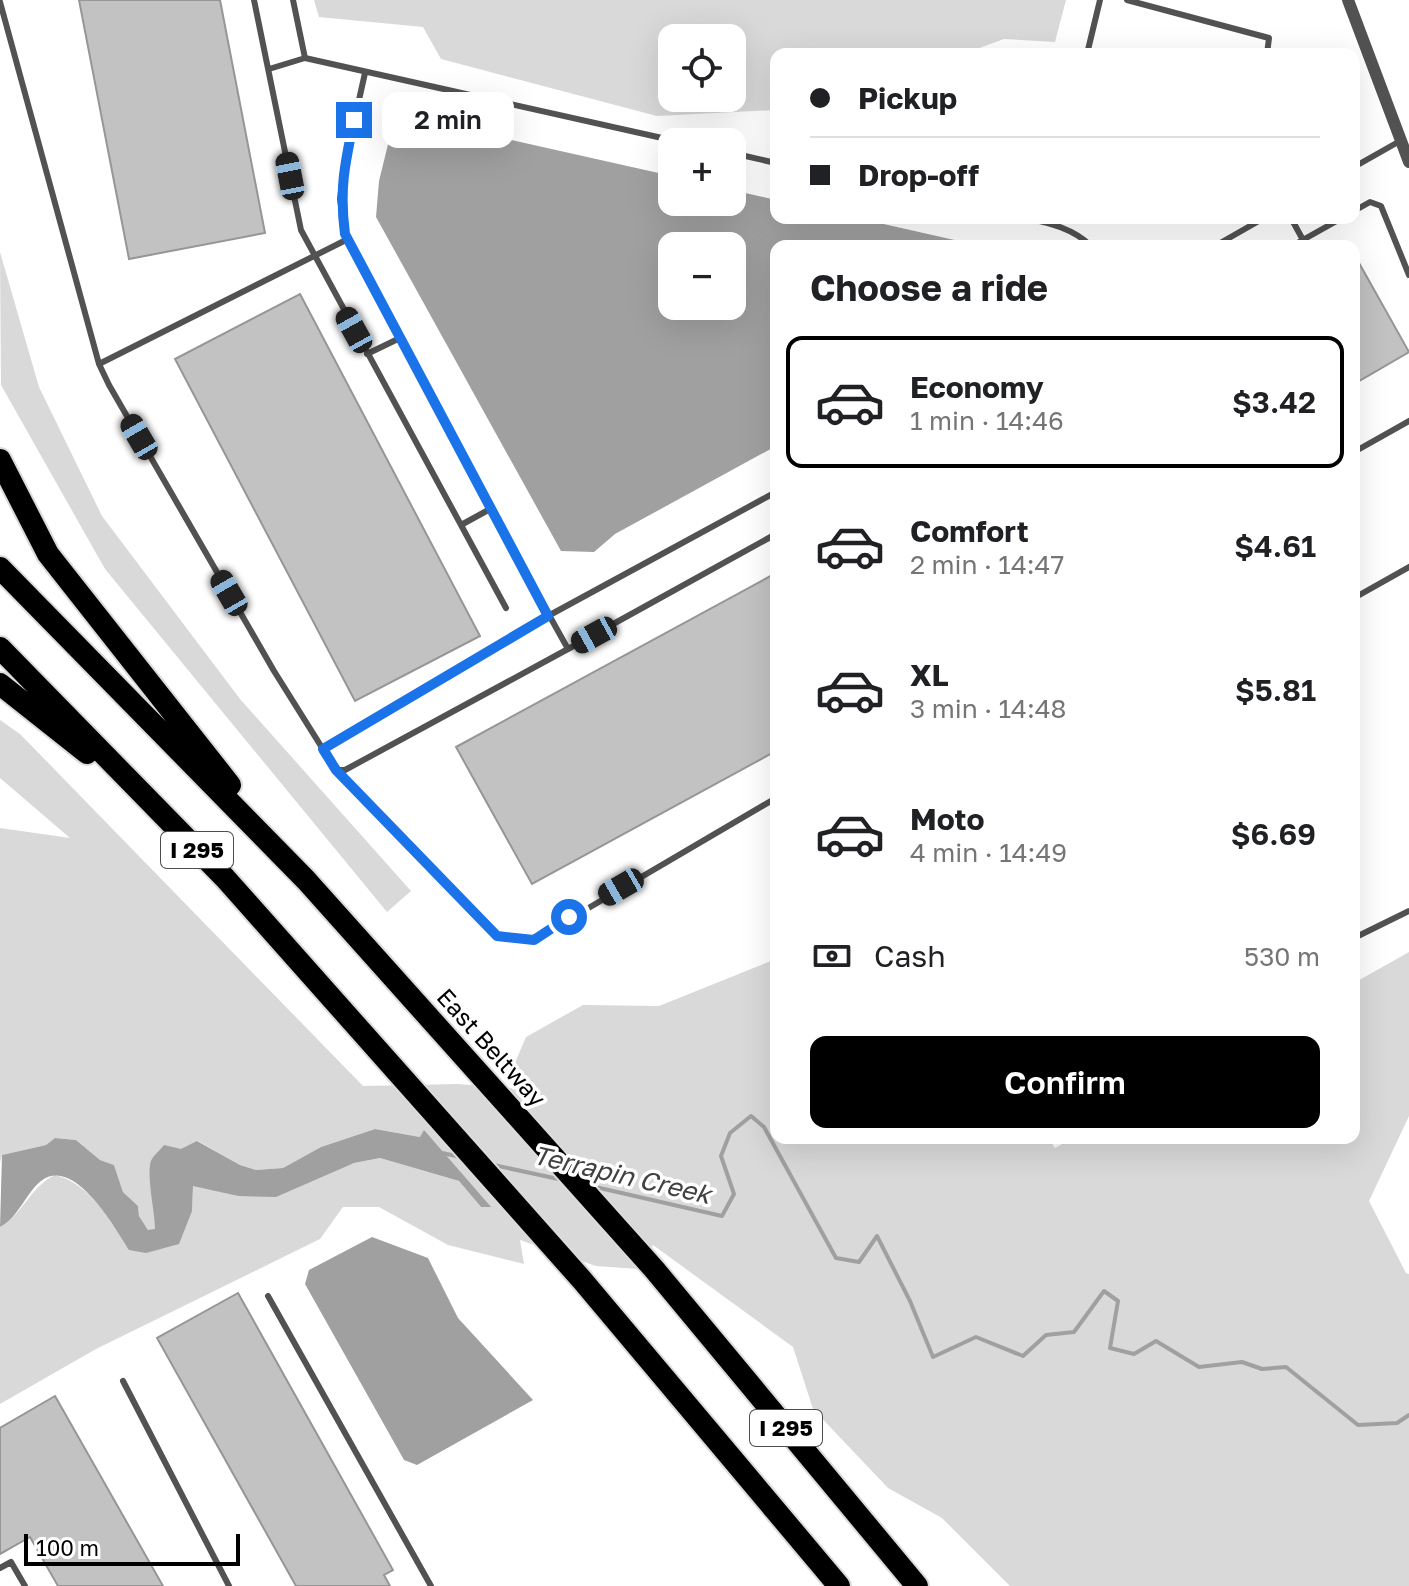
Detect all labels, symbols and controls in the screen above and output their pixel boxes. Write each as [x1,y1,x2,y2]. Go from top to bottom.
map controls [658,24,746,320]
button: locate [658,24,746,112]
text: Pickup [858,80,957,116]
callout: 2 min [382,92,514,148]
route end [336,102,372,138]
text: 2 min [414,104,482,135]
button: + [658,128,746,216]
car [274,150,306,202]
text: Drop-off [858,157,979,193]
button: − [658,232,746,320]
text: Choose a ride [810,266,1048,309]
car [332,303,376,357]
icon: car [814,366,886,438]
text: Economy [910,369,1044,405]
text: $3.42 [1232,384,1316,420]
text: 1 min · 14:46 [910,405,1064,436]
car [117,410,161,464]
icon: car [814,510,886,582]
text: Comfort [910,513,1029,549]
text: $4.61 [1234,528,1316,564]
text: 2 min · 14:47 [910,549,1064,580]
car [207,566,251,620]
car [567,613,621,657]
icon: car [814,654,886,726]
text: XL [910,657,949,693]
text: $5.81 [1235,672,1316,708]
text: 3 min · 14:48 [910,693,1066,724]
icon: car [814,798,886,870]
text: Moto [910,801,985,837]
text: $6.69 [1231,816,1316,852]
road number: I 295 [161,832,233,868]
text: 4 min · 14:49 [910,837,1067,868]
car [594,865,648,909]
route start [551,899,587,935]
icon: cash [810,934,854,978]
text: Cash [874,938,946,974]
text: 530 m [1244,941,1320,972]
street label: East Beltway [432,982,553,1112]
button: Confirm [810,1036,1320,1128]
water label: Terrapin Creek [530,1139,716,1211]
road number: I 295 [750,1410,822,1446]
scale bar [24,1530,240,1566]
text: 100 m [36,1534,99,1561]

